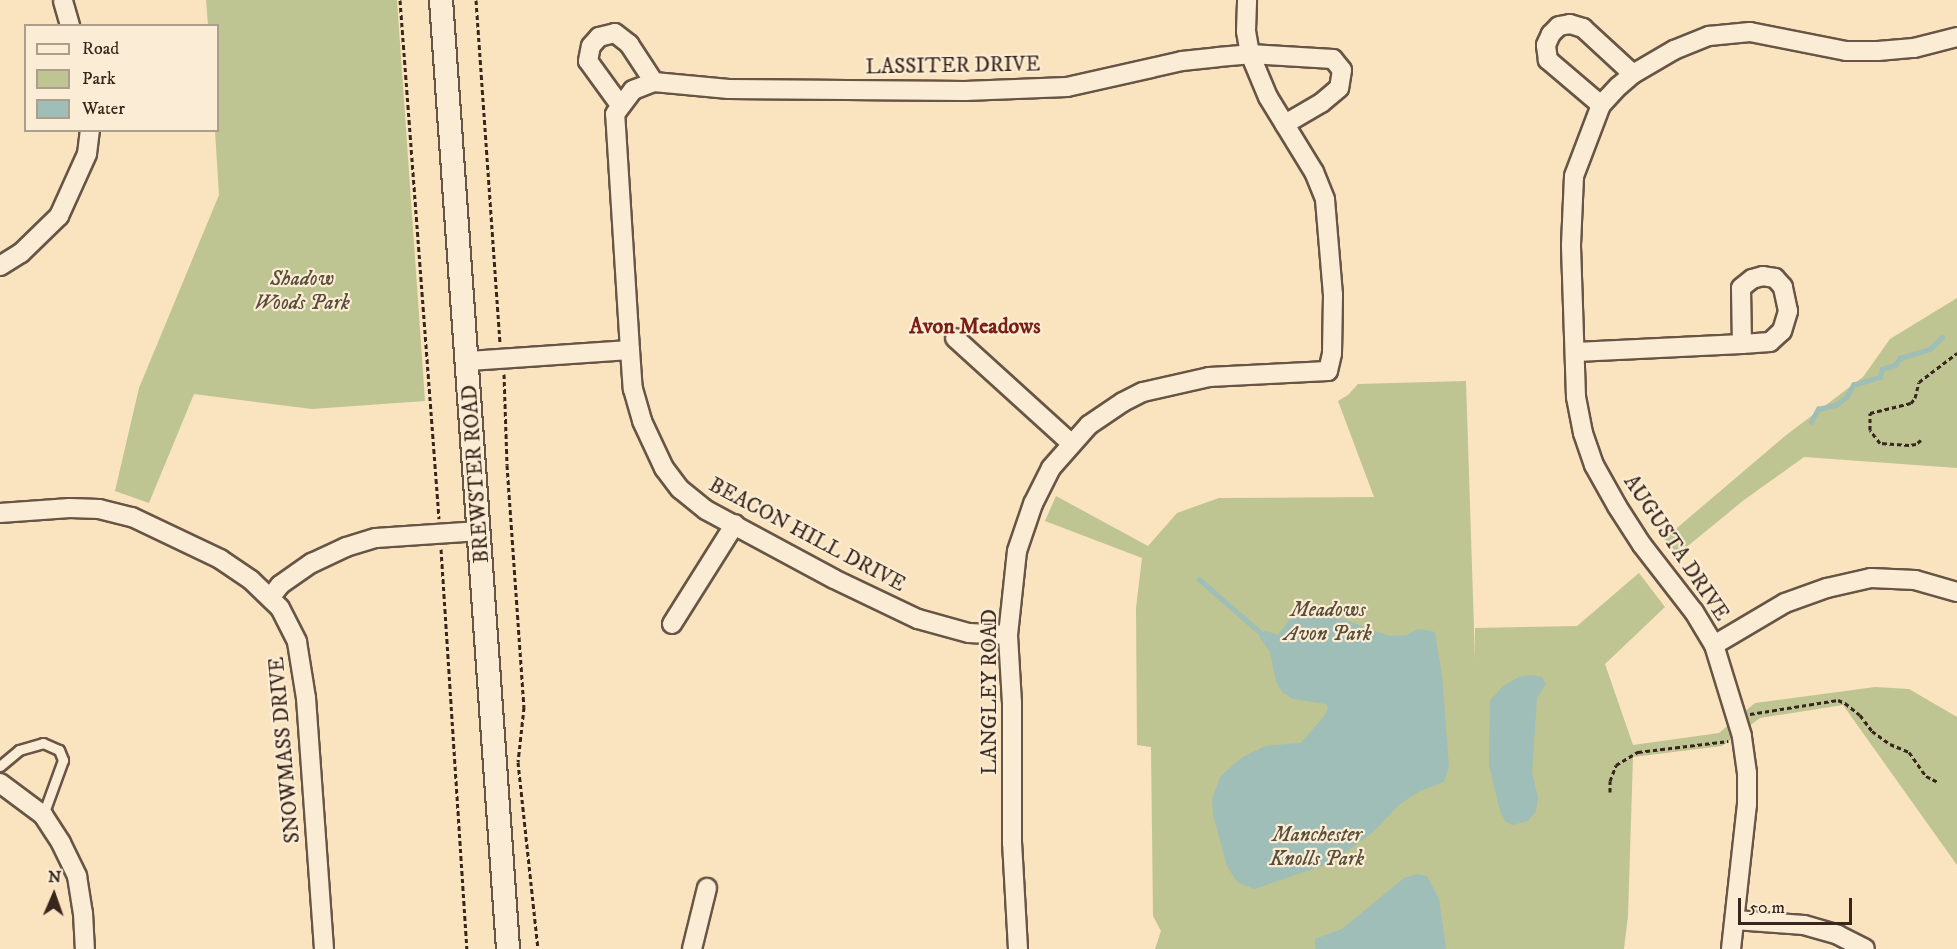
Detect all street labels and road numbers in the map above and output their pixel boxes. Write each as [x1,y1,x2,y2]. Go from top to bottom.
street label: LASSITER DRIVE [865,52,1041,80]
street label: BREWSTER ROAD [457,384,495,564]
street label: AUGUSTA DRIVE [1618,470,1734,626]
street label: BEACON HILL DRIVE [704,472,910,598]
street label: LANGLEY ROAD [977,609,1003,775]
street label: SNOWMASS DRIVE [264,656,306,844]

